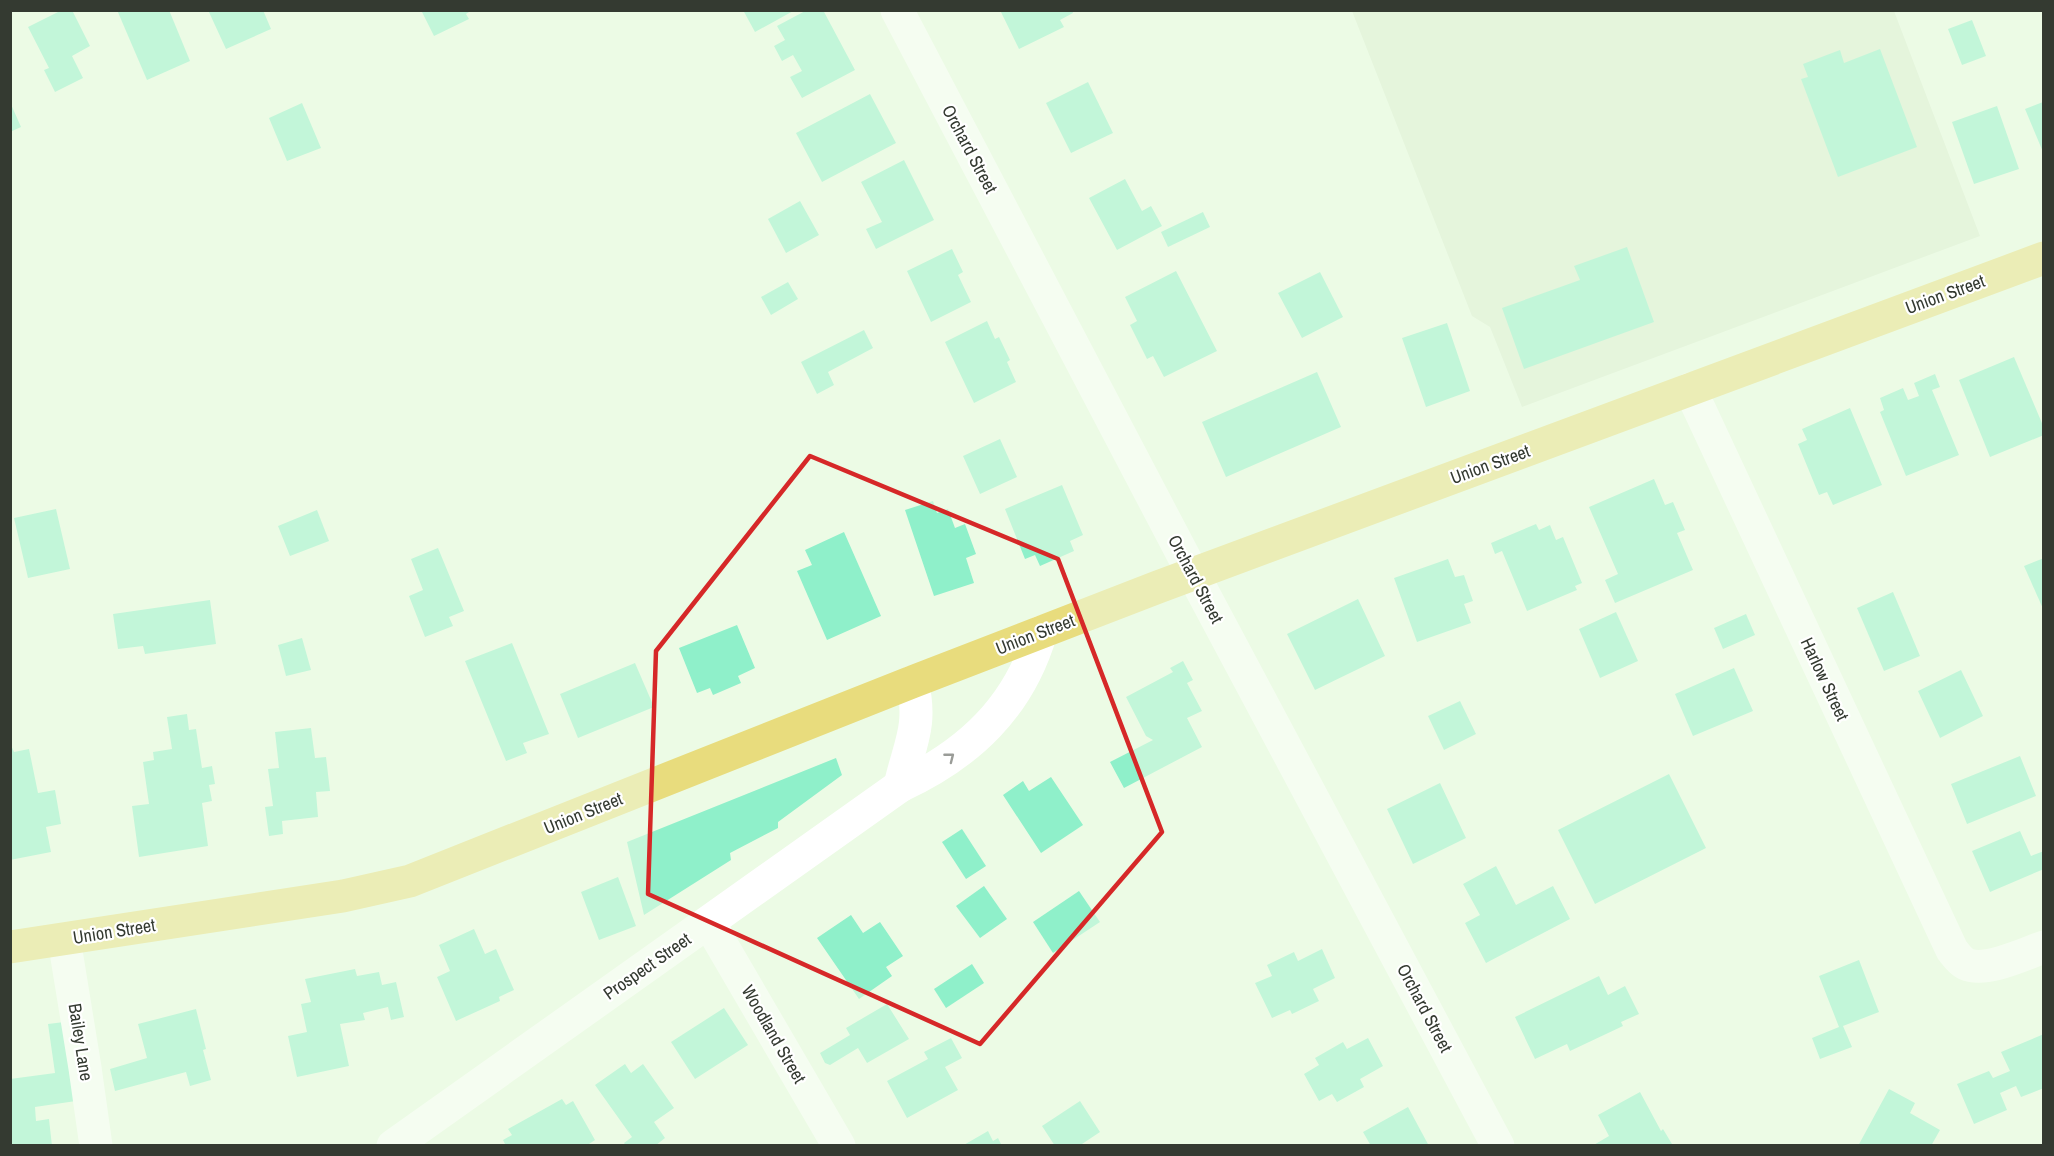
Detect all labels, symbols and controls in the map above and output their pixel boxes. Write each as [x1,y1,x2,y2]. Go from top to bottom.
street label: Orchard Street [936,100,1004,198]
street label: Union Street [1902,268,1988,320]
street label: Union Street [1447,438,1533,490]
street label: Orchard Street [1162,530,1230,628]
street label: Union Street [992,607,1078,661]
street label: Harlow Street [1795,633,1855,725]
one-way arrow [944,754,955,765]
street label: Union Street [540,786,626,840]
street label: Union Street [71,912,157,950]
street label: Prospect Street [598,927,696,1005]
street label: Orchard Street [1391,959,1459,1057]
street label: Woodland Street [736,980,812,1088]
street label: Bailey Lane [63,1002,99,1082]

